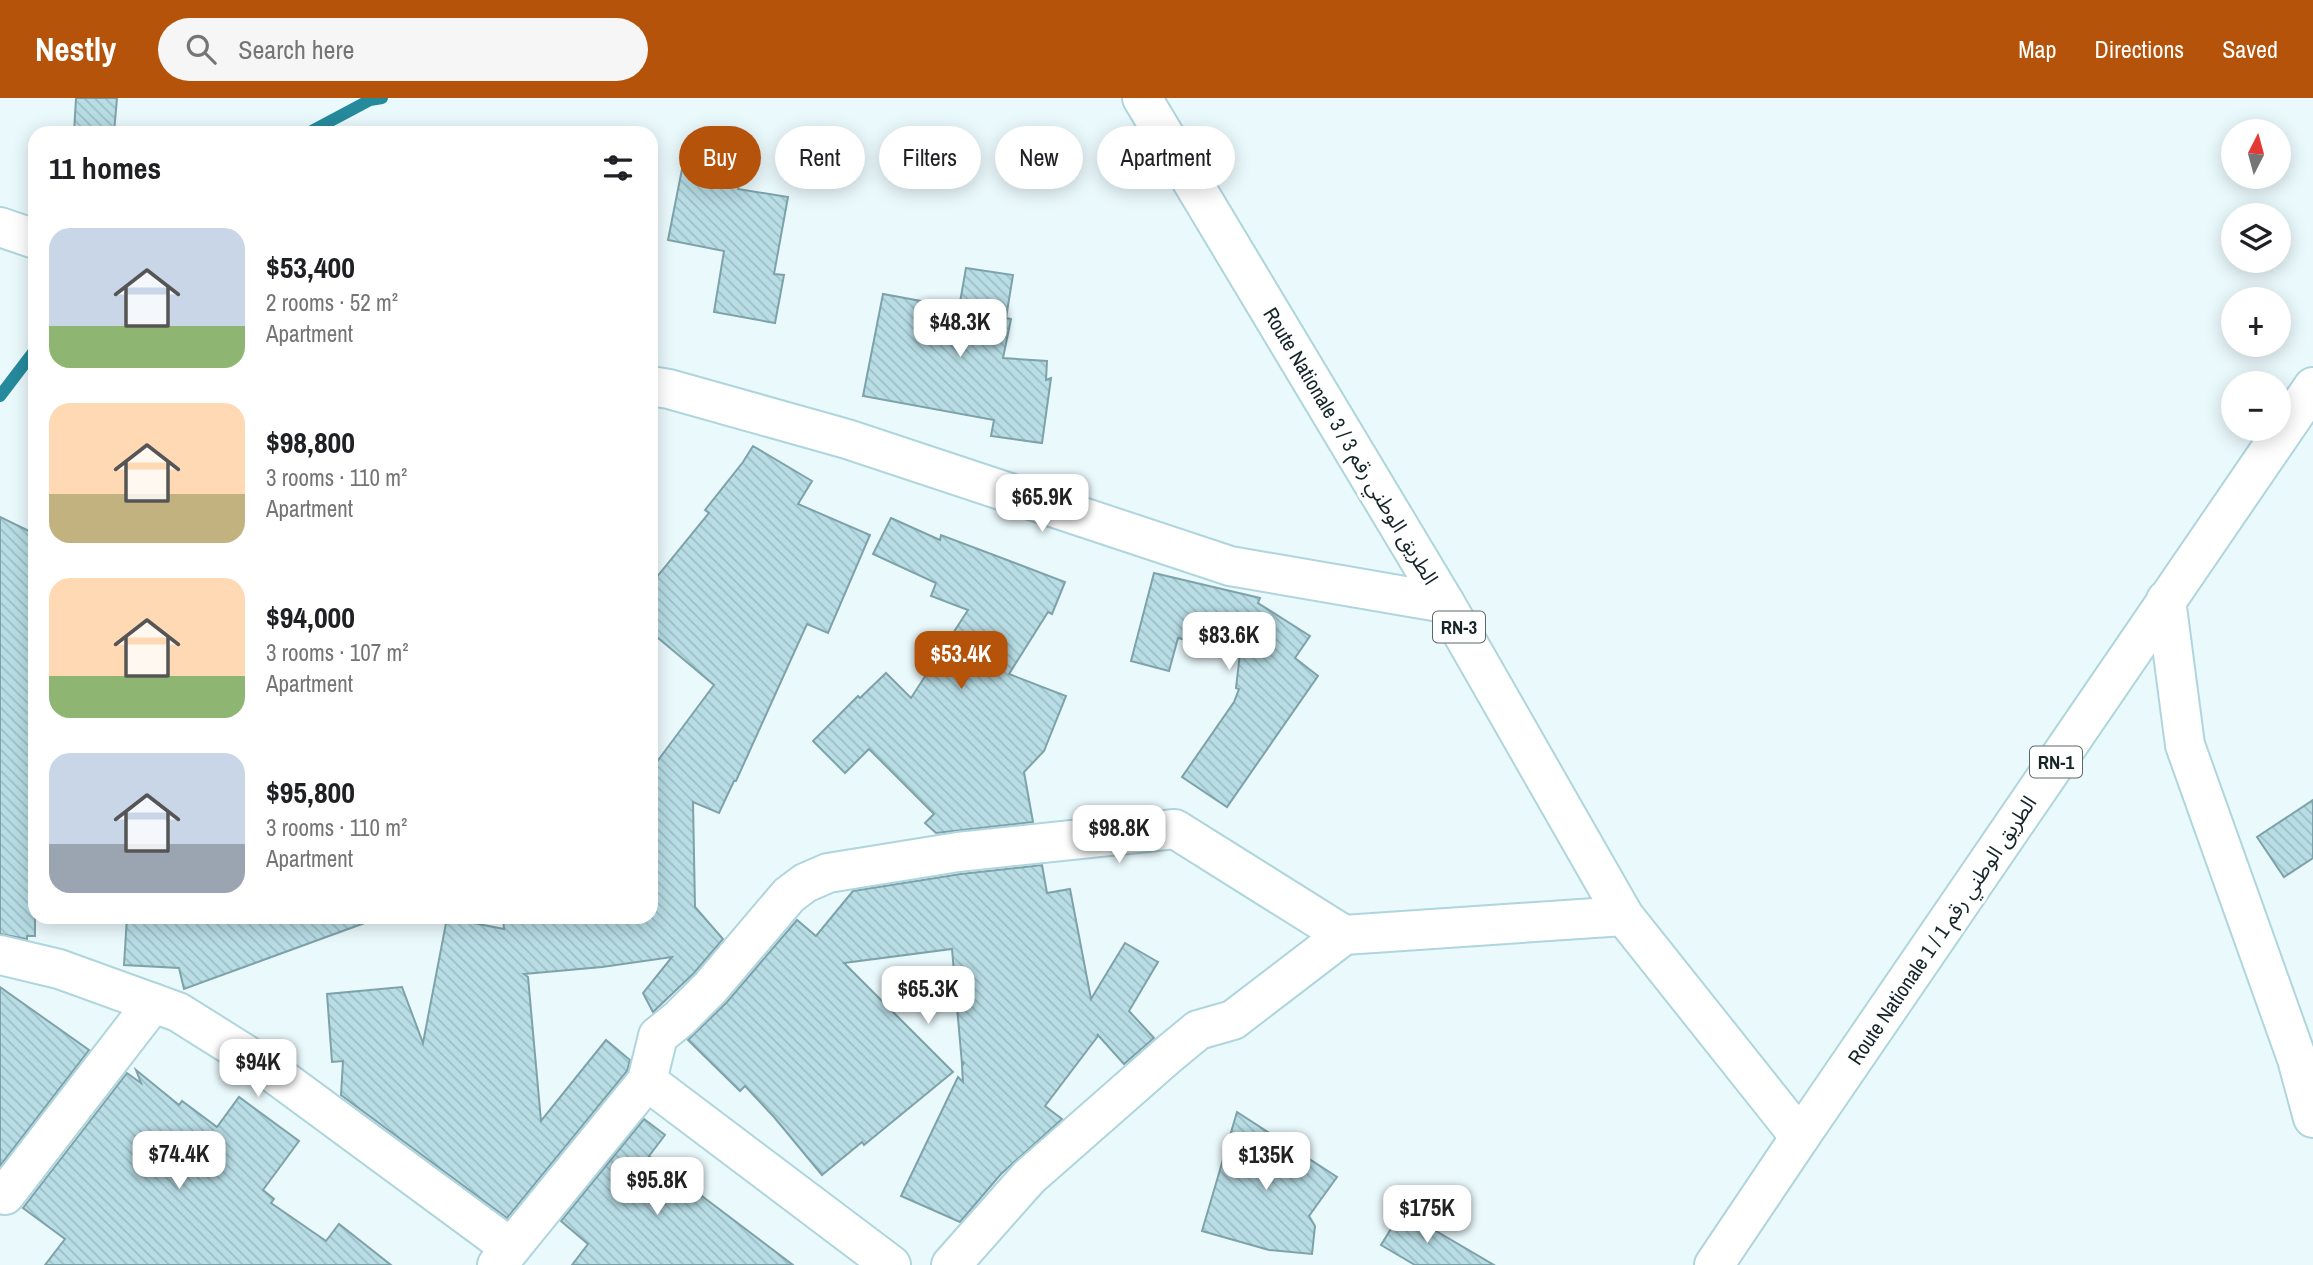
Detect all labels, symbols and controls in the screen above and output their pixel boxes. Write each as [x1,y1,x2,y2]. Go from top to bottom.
search box [158,18,648,81]
text: Nestly [35,27,116,71]
icon: search [182,30,220,68]
text: Search here [238,32,354,67]
text: Map [2018,33,2056,65]
text: Directions [2094,33,2184,65]
text: Saved [2222,33,2278,65]
north arrow [2221,119,2291,189]
map controls [2221,119,2291,441]
chip: Buy [679,126,761,189]
chip: Rent [775,126,865,189]
chip: Filters [879,126,981,189]
chip: New [995,126,1083,189]
chip: Apartment [1097,126,1235,189]
text: 11 homes [49,148,161,188]
icon: filters [599,149,637,187]
button: layers [2221,203,2291,273]
text: $53,400 [266,247,355,287]
icon: home [105,256,189,340]
text: 2 rooms · 52 m² [266,287,398,318]
button: + [2221,287,2291,357]
pin: $48.3K [903,300,1017,359]
street label: Route Nationale 3 / الطريق الوطني رقم 3 [1255,302,1446,591]
text: $48.3K [930,306,990,337]
text: Apartment [266,318,353,349]
button: − [2221,371,2291,441]
text: $98,800 [266,422,355,462]
icon: home [105,431,189,515]
text: 3 rooms · 110 m² [266,462,407,493]
pin: $65.9K [985,474,1099,534]
text: $65.9K [1012,481,1072,512]
text: Apartment [266,493,353,524]
text: $94,000 [266,597,355,637]
icon: home [105,606,189,690]
pin: $83.6K [1172,612,1286,672]
road number: RN-3 [1433,612,1485,642]
text: $83.6K [1199,619,1259,650]
pin: $53.4K [904,632,1018,691]
text: 3 rooms · 107 m² [266,637,409,668]
text: $53.4K [931,638,991,669]
text: Apartment [266,668,353,699]
road number: RN-1 [2030,747,2082,778]
text: $95,800 [266,772,355,812]
icon: home [105,781,189,865]
street label: Route Nationale 1 / الطريق الوطني رقم 1 [1841,790,2045,1071]
pin: $98.8K [1062,806,1176,865]
text: 3 rooms · 110 m² [266,812,407,843]
text: $98.8K [1089,812,1149,843]
text: Apartment [266,843,353,874]
pin: $65.3K [871,967,985,1026]
text: $65.3K [898,973,958,1004]
pin: $94K [217,1040,299,1099]
text: $94K [235,1046,281,1077]
pin: $74.4K [122,1132,236,1191]
pin: $135K [1217,1132,1315,1192]
text: $74.4K [149,1138,209,1169]
text: $135K [1238,1139,1294,1170]
pin: $95.8K [600,1158,714,1217]
text: $95.8K [627,1164,687,1195]
pin: $175K [1378,1186,1476,1245]
text: $175K [1399,1192,1455,1223]

